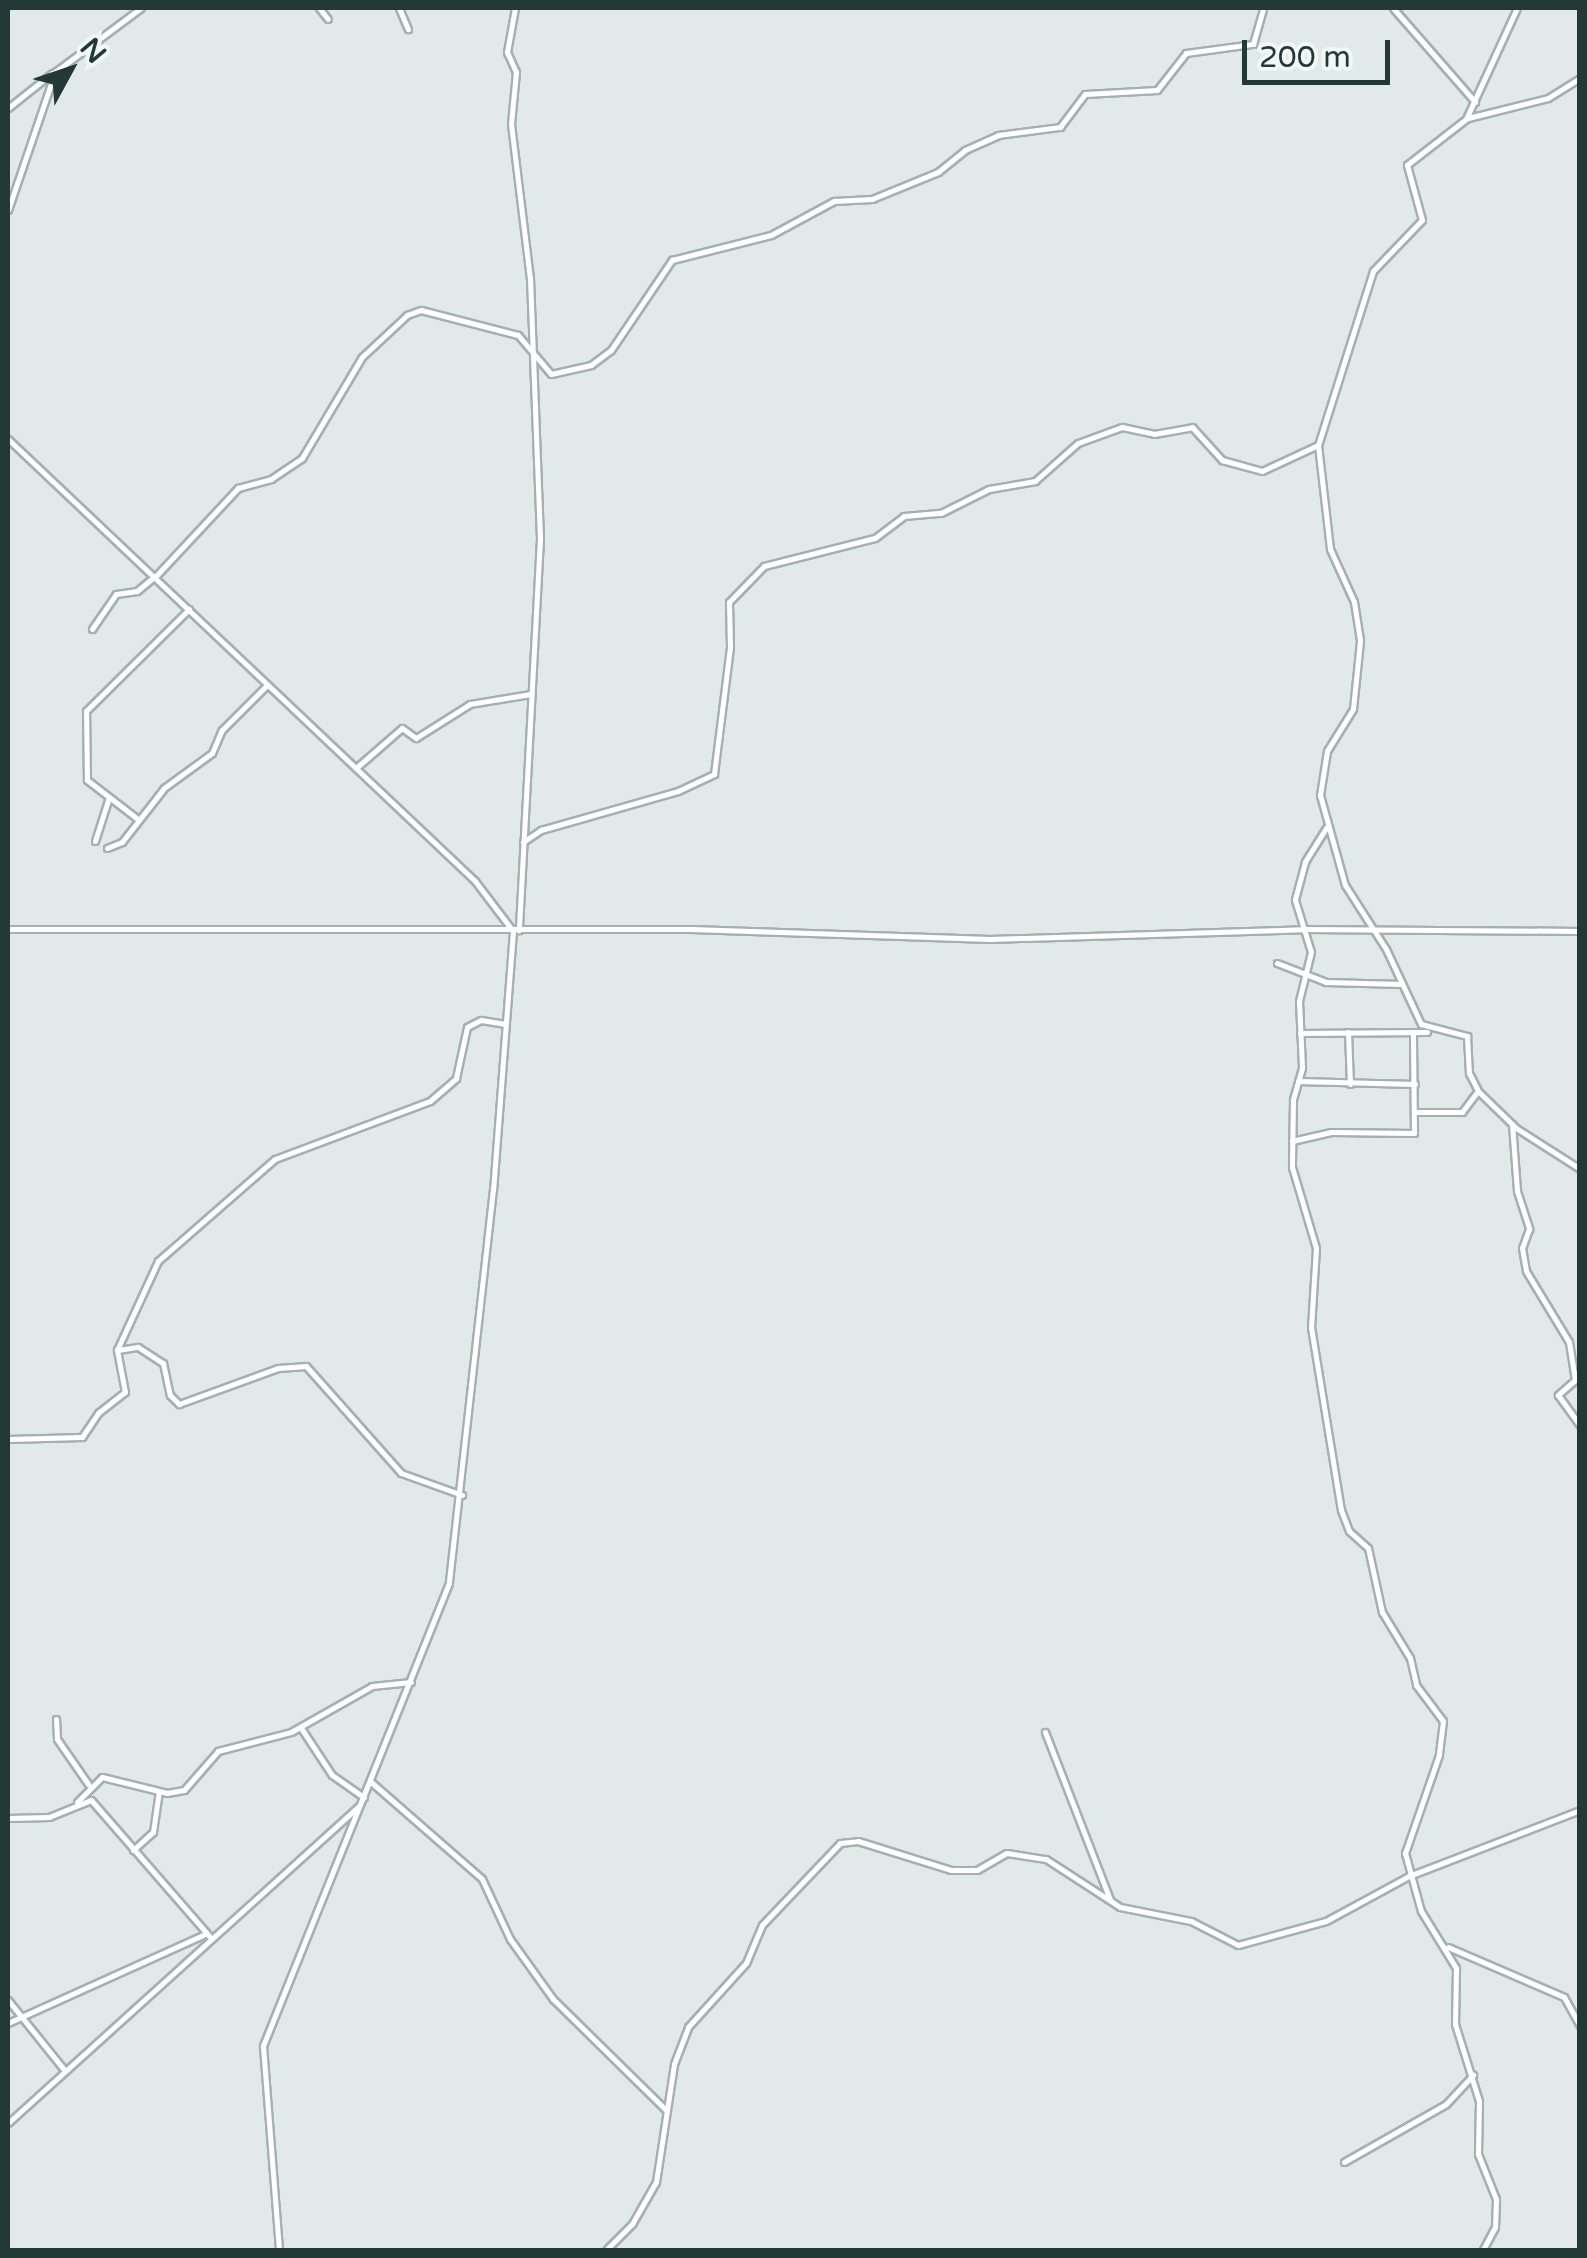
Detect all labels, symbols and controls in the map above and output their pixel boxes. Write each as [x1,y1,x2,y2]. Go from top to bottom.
north arrow [20,20,120,120]
scale bar [1247,20,1394,82]
text: N [73,31,113,70]
text: 200 m [1259,39,1351,76]

